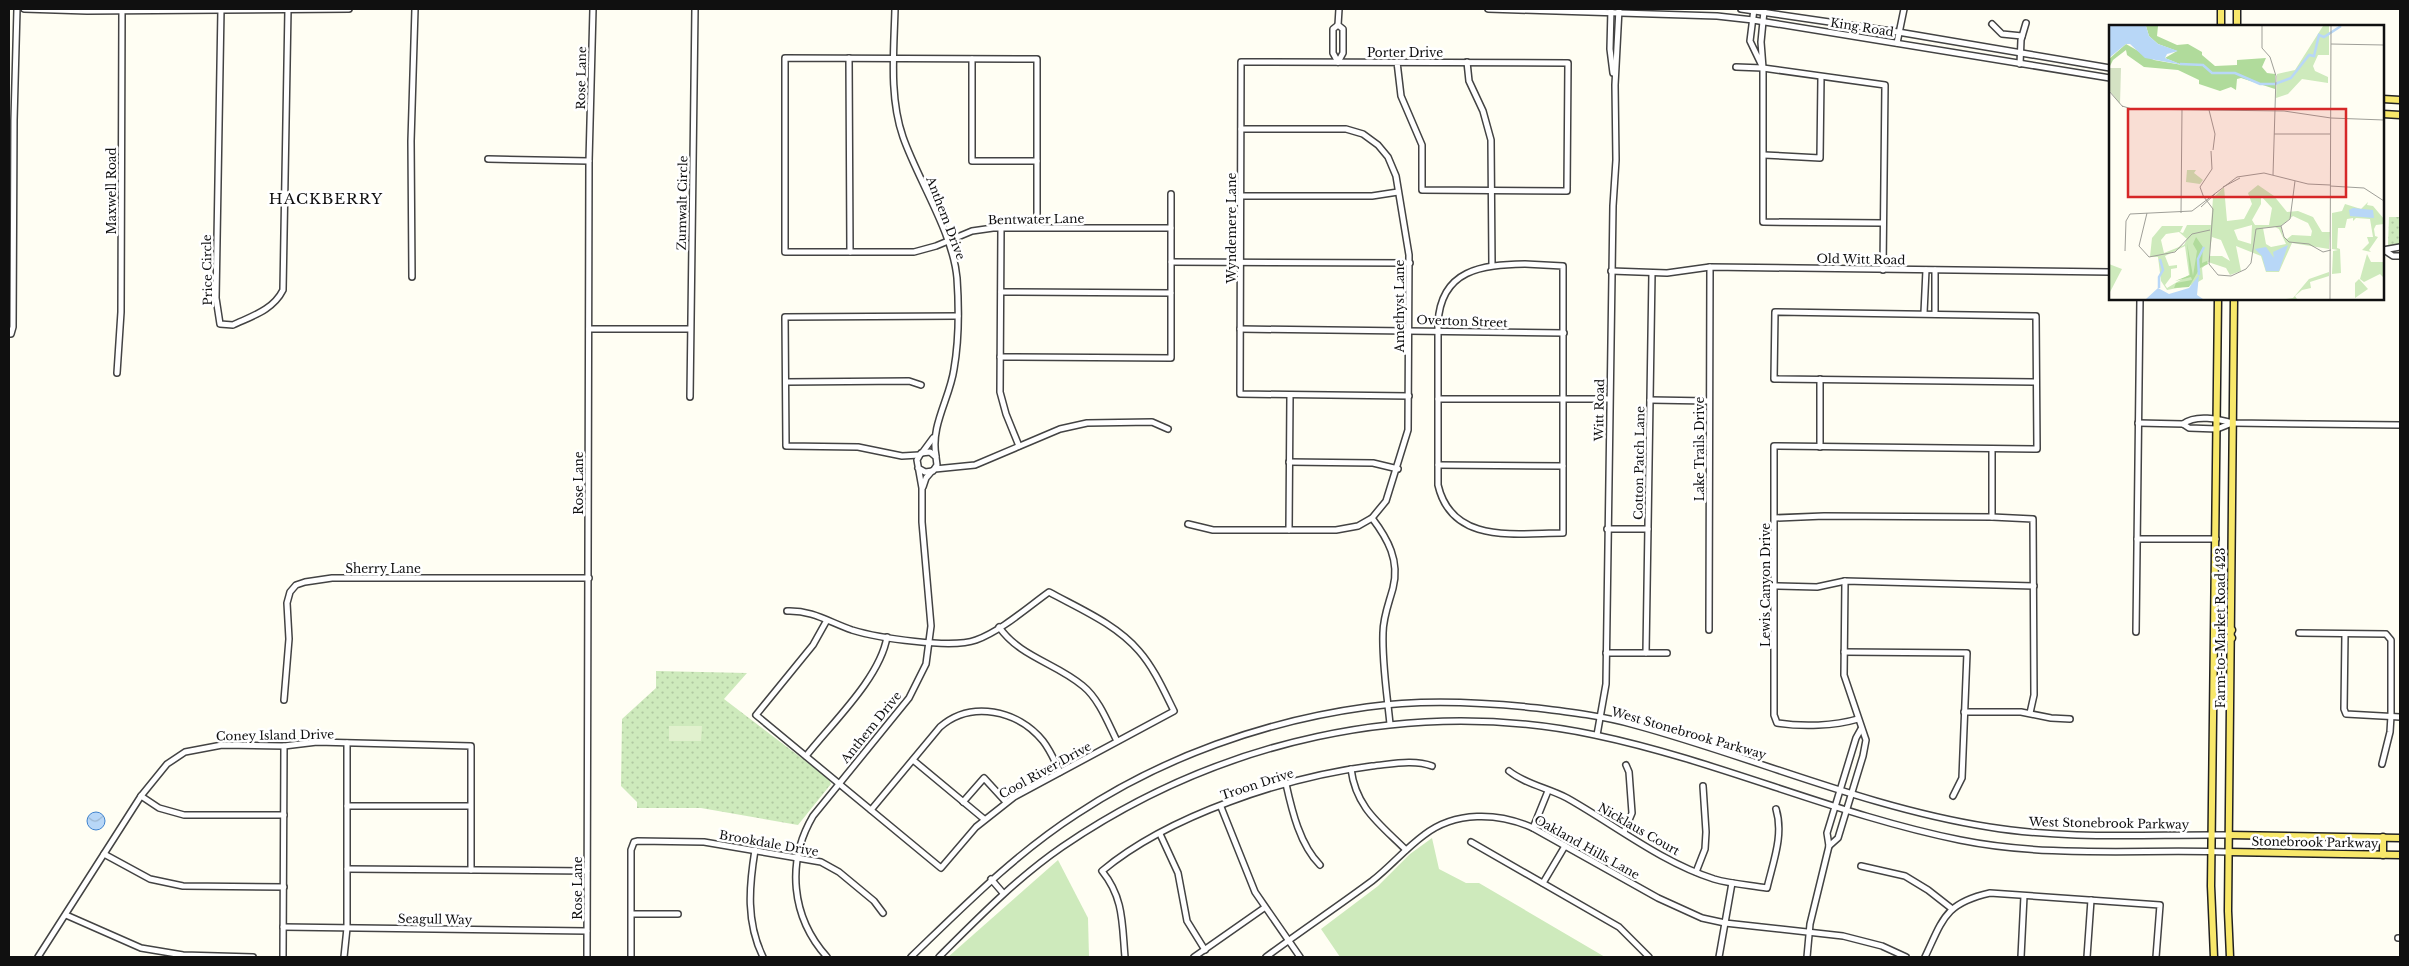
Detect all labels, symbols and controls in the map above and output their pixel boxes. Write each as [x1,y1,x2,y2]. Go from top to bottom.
street label: King Road [1829,15,1895,39]
inset map [2109,25,2384,300]
street label: Porter Drive [1367,45,1443,60]
street label: Rose Lane [573,46,589,110]
street label: Maxwell Road [104,147,119,235]
street label: Zumwalt Circle [674,155,690,251]
street label: Wyndemere Lane [1224,172,1239,284]
street label: Anthem Drive [923,173,969,262]
district label: HACKBERRY [269,189,383,208]
street label: Bentwater Lane [988,211,1084,227]
street label: Price Circle [199,234,215,306]
street label: Old Witt Road [1817,251,1905,267]
street label: Amethyst Lane [1392,259,1407,354]
street label: Overton Street [1416,312,1508,330]
street label: Witt Road [1591,379,1607,442]
street label: Lake Trails Drive [1692,397,1707,501]
street label: Cotton Patch Lane [1631,406,1647,520]
street label: Rose Lane [571,451,586,515]
street label: Lewis Canyon Drive [1758,523,1773,647]
street label: Farm-to-Market Road 423 [2213,548,2228,708]
street label: Sherry Lane [345,561,421,576]
street label: Anthem Drive [837,688,905,767]
street label: West Stonebrook Parkway [1609,703,1769,762]
street label: Coney Island Drive [216,726,334,744]
street label: Cool River Drive [996,738,1094,802]
street label: Troon Drive [1219,765,1296,803]
street label: Nicklaus Court [1595,800,1683,859]
street label: Oakland Hills Lane [1532,812,1642,882]
street label: West Stonebrook Parkway [2028,814,2190,832]
street label: Brookdale Drive [718,827,820,859]
street label: Stonebrook Parkway [2251,833,2379,851]
street label: Rose Lane [570,856,585,920]
street label: Seagull Way [398,911,473,927]

